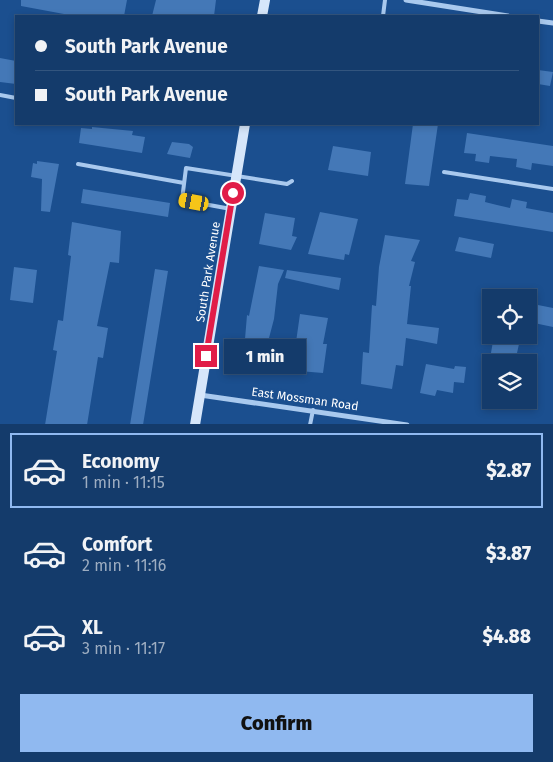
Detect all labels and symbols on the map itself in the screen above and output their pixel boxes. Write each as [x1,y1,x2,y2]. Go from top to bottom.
route start [222,182,244,204]
car [177,192,210,212]
street label: South Park Avenue [193,221,223,323]
callout: 1 min [224,338,306,374]
route end [195,345,217,367]
street label: East Mossman Road [251,385,359,413]

